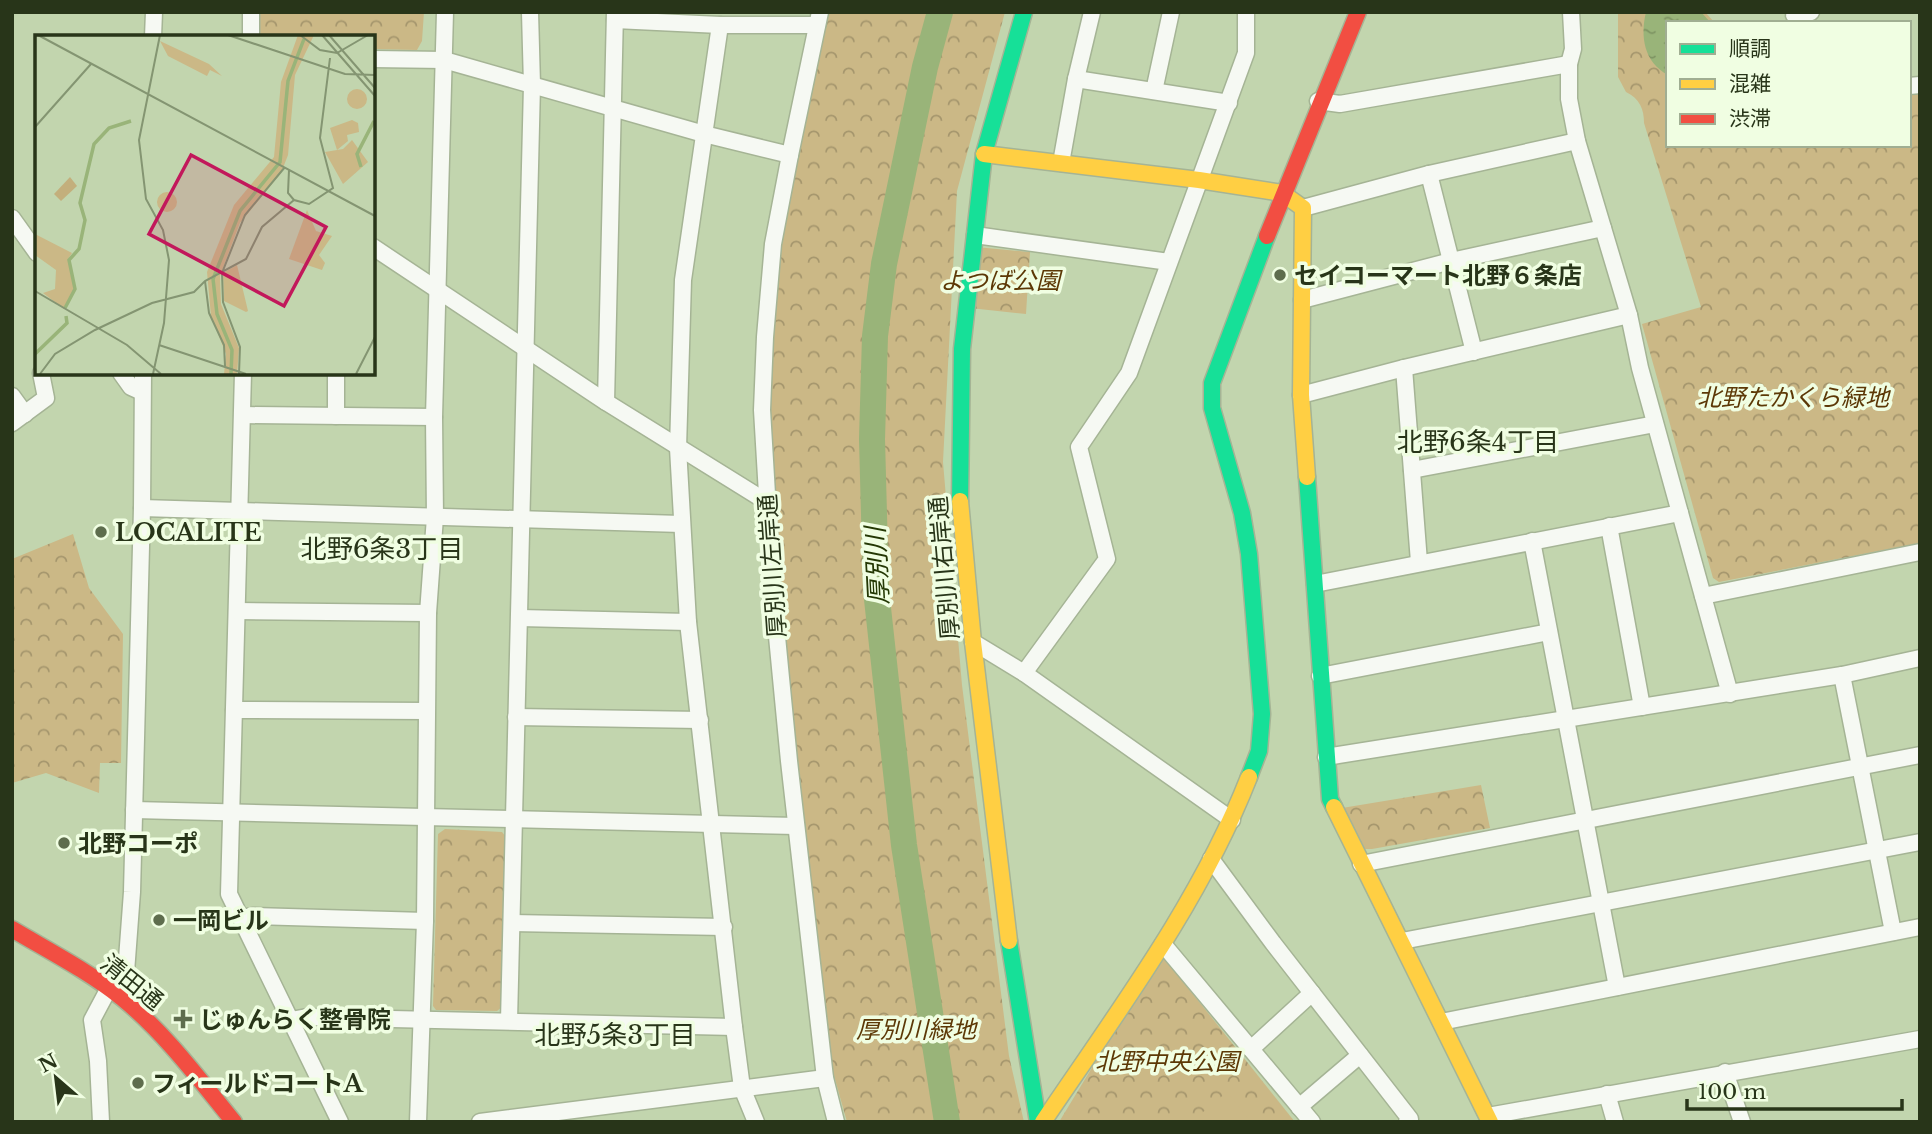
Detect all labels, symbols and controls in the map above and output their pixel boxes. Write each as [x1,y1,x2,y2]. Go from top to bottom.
legend [1666,21,1911,147]
inset map [35,35,374,374]
text: 順調 [1729,36,1771,62]
text: 混雑 [1729,71,1771,97]
text: 渋滞 [1729,106,1771,132]
place label: セイコーマート北野６条店 [1294,261,1582,290]
park label: よつば公園 [940,266,1063,295]
marker: セイコーマート北野６条店 [1272,267,1288,283]
park label: 北野たかくら緑地 [1697,383,1892,412]
district label: 北野6条4丁目 [1397,426,1559,458]
street label: 厚別川左岸通 [753,493,791,639]
street label: 厚別川右岸通 [923,495,965,641]
place label: LOCALITE [115,518,262,547]
water label: 厚別川 [859,523,895,606]
marker: LOCALITE [93,524,109,540]
district label: 北野6条3丁目 [301,533,463,565]
place label: 北野コーポ [78,829,198,858]
marker: 北野コーポ [56,835,72,851]
place label: 一岡ビル [173,906,269,935]
marker: 一岡ビル [151,912,167,928]
street label: 清田通 [95,948,169,1016]
place label: じゅんらく整骨院 [199,1005,391,1034]
marker: じゅんらく整骨院 [173,1009,193,1029]
park label: 厚別川緑地 [856,1015,979,1044]
district label: 北野5条3丁目 [535,1019,695,1051]
north arrow [21,1043,91,1113]
park label: 北野中央公園 [1095,1047,1242,1076]
text: N [35,1049,62,1078]
scale bar [1687,1068,1902,1112]
place label: フィールドコートA [152,1069,365,1098]
marker: フィールドコートA [130,1075,146,1091]
text: 100 m [1698,1079,1766,1105]

